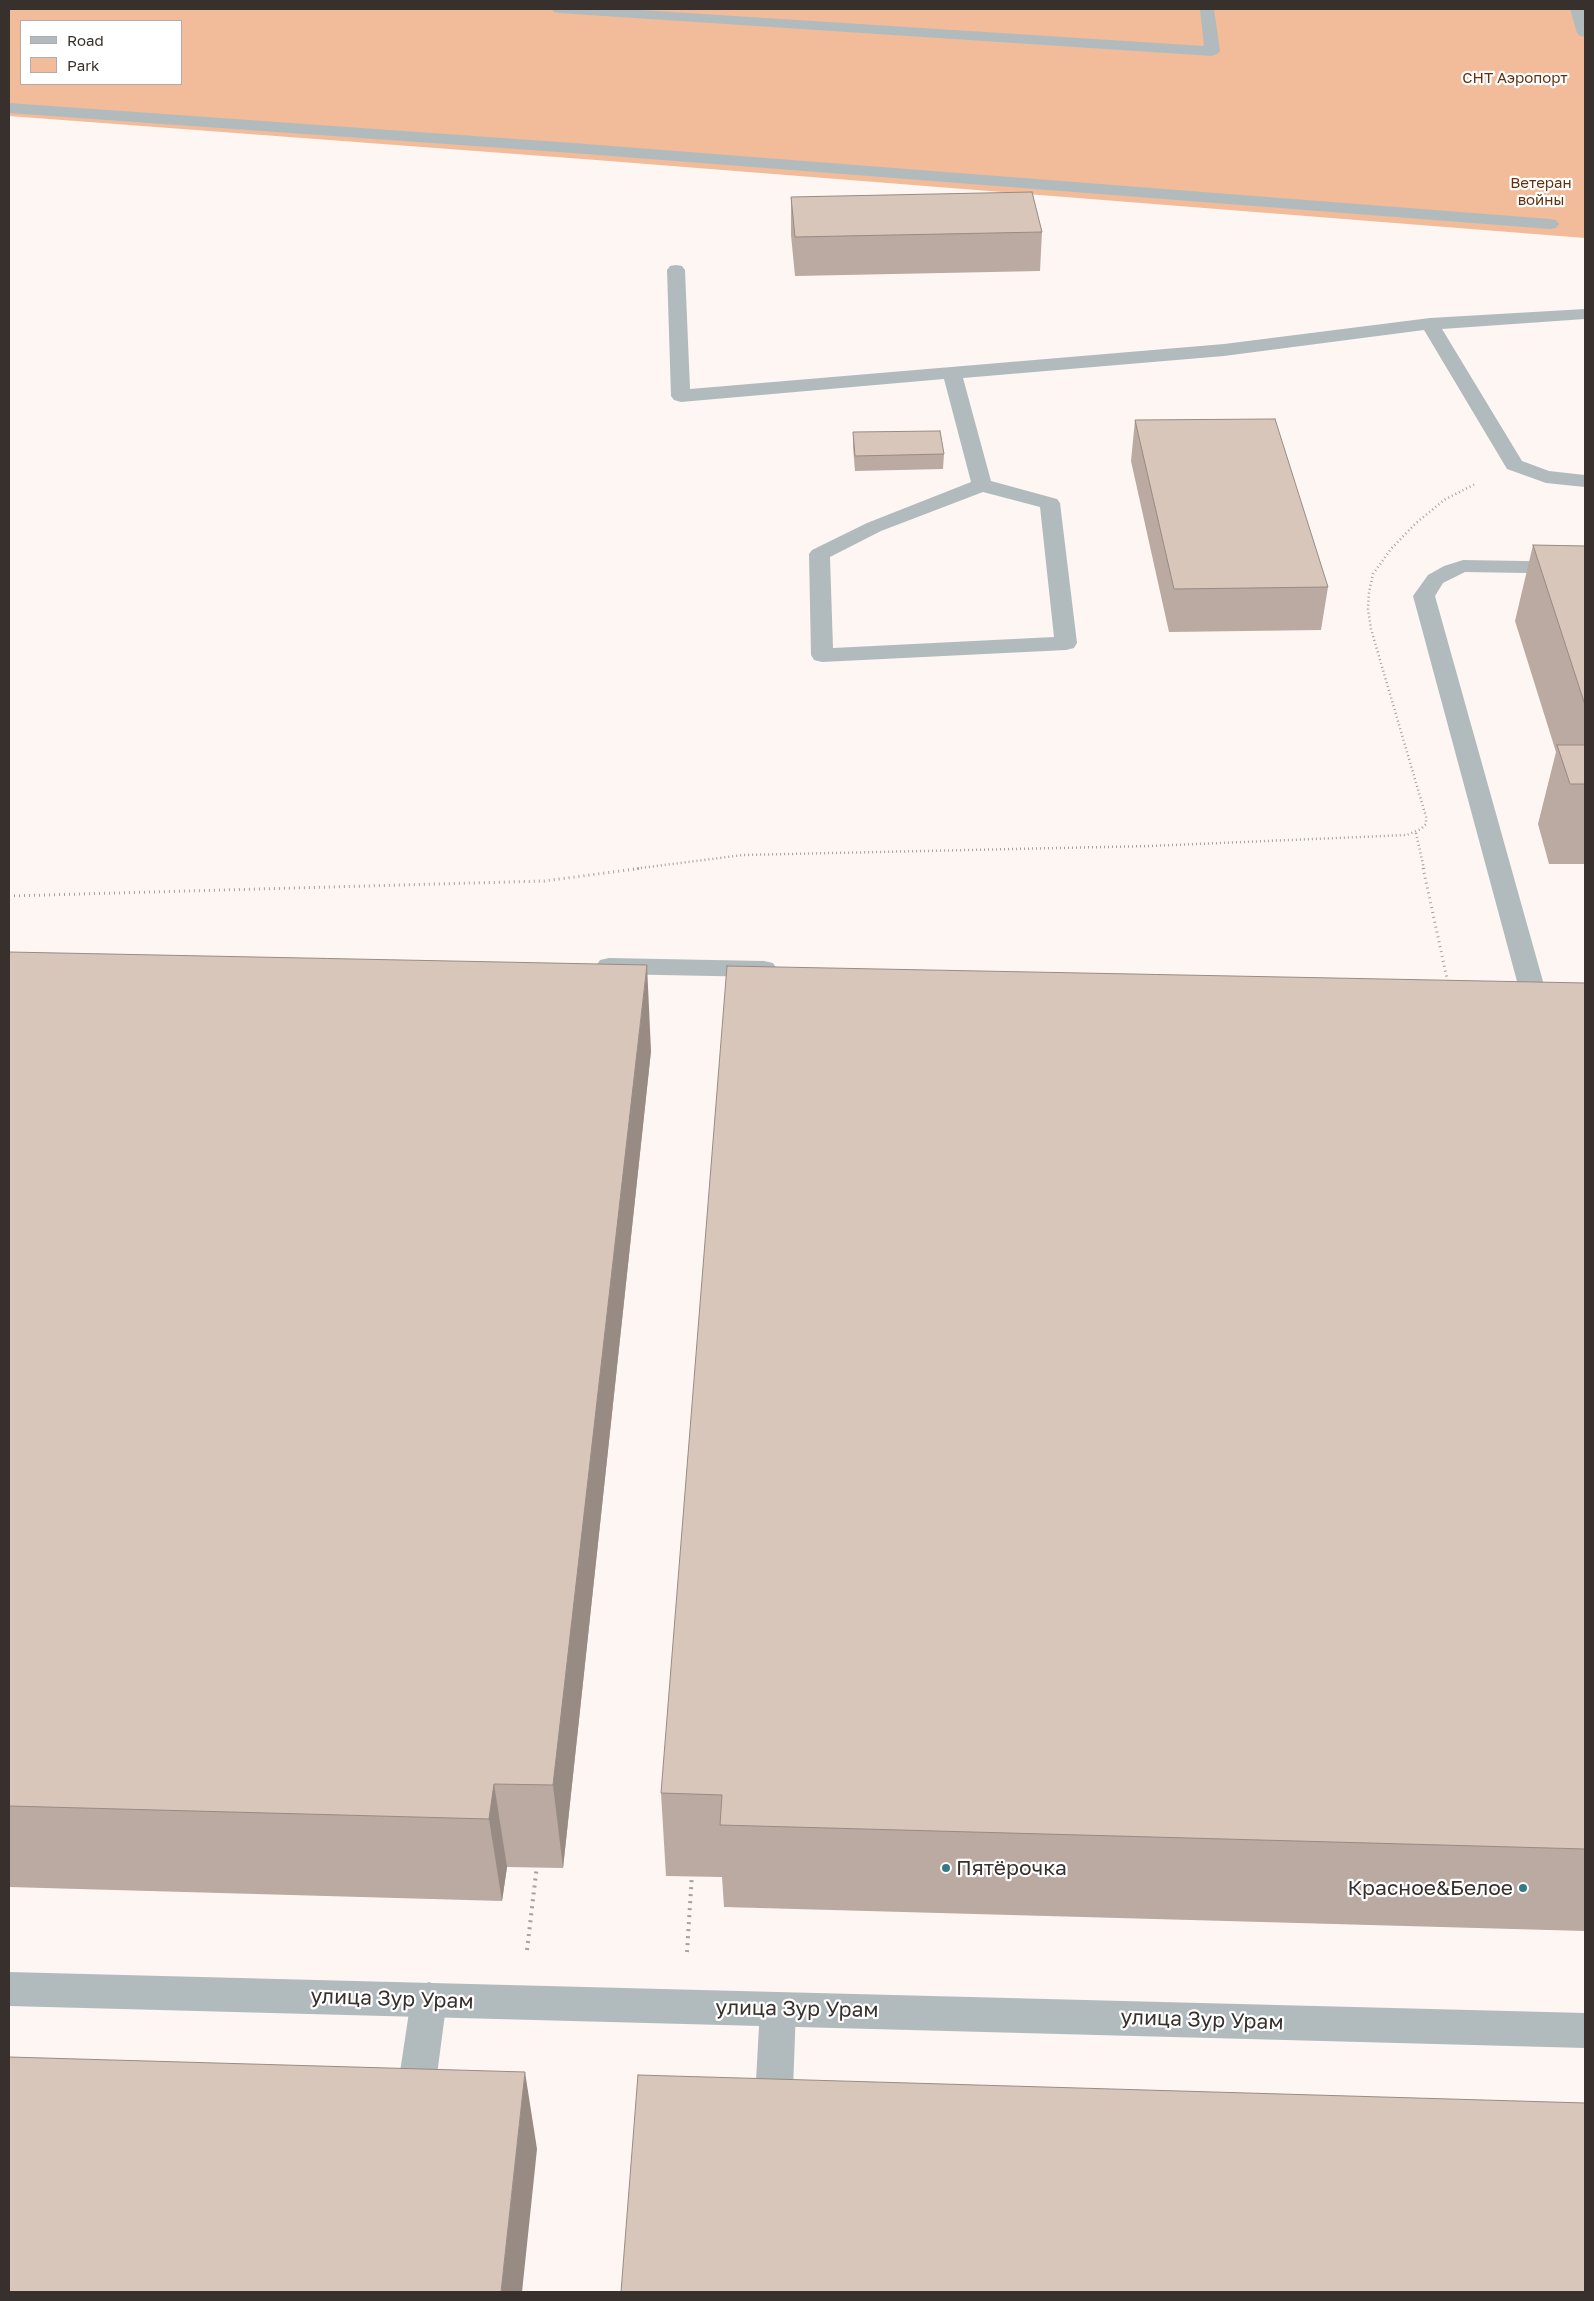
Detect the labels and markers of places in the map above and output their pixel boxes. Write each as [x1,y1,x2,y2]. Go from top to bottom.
place label: Пятёрочка [956,1855,1067,1881]
marker: Пятёрочка [940,1862,952,1874]
place label: Красное&Белое [1347,1875,1513,1901]
marker: Красное&Белое [1517,1882,1529,1894]

